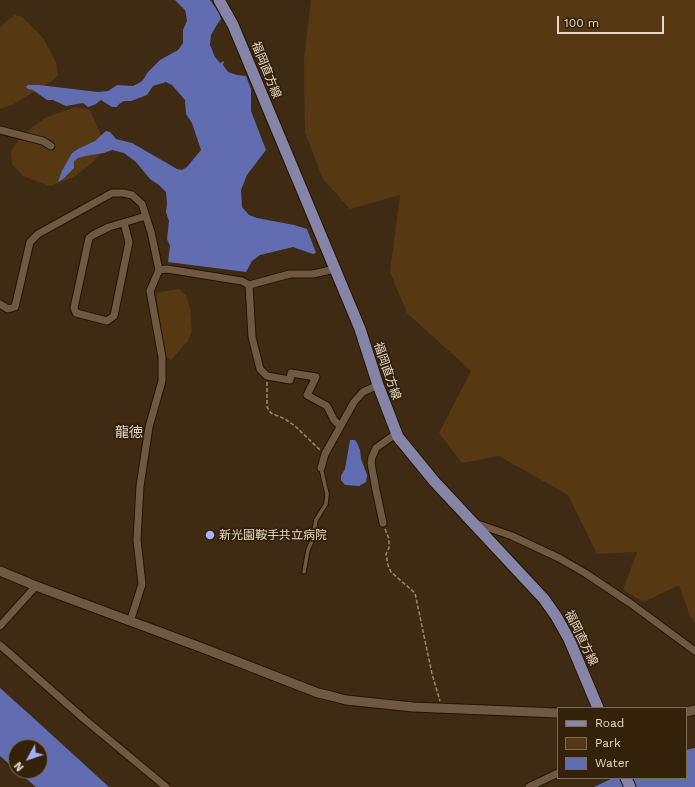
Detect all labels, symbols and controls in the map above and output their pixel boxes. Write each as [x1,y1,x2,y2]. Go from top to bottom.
scale bar [559,8,666,34]
text: 100 m [564,16,599,30]
street label: 福岡直方線 [248,39,284,101]
street label: 福岡直方線 [370,340,404,402]
district label: 龍徳 [115,425,143,441]
place label: 新光園鞍手共立病院 [219,528,327,542]
marker: 新光園鞍手共立病院 [204,529,216,541]
street label: 福岡直方線 [561,608,601,668]
legend [557,707,687,779]
text: Road [595,716,624,730]
text: Park [595,736,621,750]
north arrow [8,739,48,779]
text: Water [595,756,629,770]
text: N [12,759,27,774]

